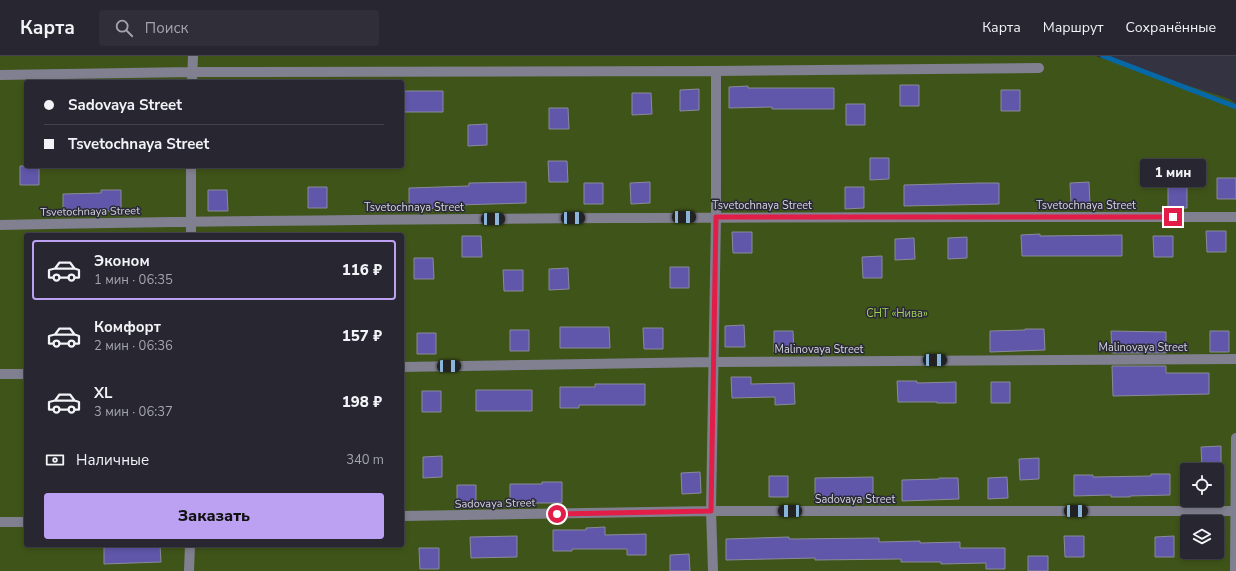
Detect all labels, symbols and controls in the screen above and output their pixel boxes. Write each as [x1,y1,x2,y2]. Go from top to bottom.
search box [99,10,379,46]
text: Карта [20,15,75,41]
icon: search [113,17,135,39]
text: Поиск [145,18,188,38]
text: Карта [982,18,1021,37]
text: Маршрут [1043,18,1104,37]
text: Сохранённые [1126,18,1216,37]
text: Sadovaya Street [68,95,182,115]
text: Tsvetochnaya Street [68,134,209,154]
callout: 1 мин [1140,159,1206,187]
text: 1 мин [1155,164,1191,182]
street label: Tsvetochnaya Street [712,198,812,213]
street label: Tsvetochnaya Street [1036,198,1136,213]
street label: Tsvetochnaya Street [364,200,464,215]
street label: Tsvetochnaya Street [40,203,140,220]
route end [1164,208,1182,226]
car [672,211,696,223]
car [561,212,585,224]
car [481,213,505,225]
text: Эконом [94,251,150,271]
icon: car [46,252,82,288]
text: 116 ₽ [342,260,382,280]
text: 1 мин · 06:35 [94,271,173,289]
park label: СНТ «Нива» [866,306,928,321]
text: Комфорт [94,317,161,337]
icon: car [46,318,82,354]
text: 157 ₽ [342,326,382,346]
text: 2 мин · 06:36 [94,337,173,355]
street label: Malinovaya Street [1099,340,1188,355]
street label: Malinovaya Street [775,342,864,357]
car [923,354,947,366]
car [437,360,461,372]
text: XL [94,383,113,403]
icon: car [46,384,82,420]
text: 198 ₽ [342,392,382,412]
text: 3 мин · 06:37 [94,403,173,421]
icon: cash [44,449,66,471]
text: Наличные [76,450,149,470]
text: 340 m [346,451,384,469]
map controls [1180,463,1224,559]
button: locate [1180,463,1224,507]
street label: Sadovaya Street [815,492,895,507]
button: Заказать [44,493,384,539]
street label: Sadovaya Street [455,495,536,512]
route start [548,505,566,523]
car [778,505,802,517]
car [1064,505,1088,517]
button: layers [1180,515,1224,559]

